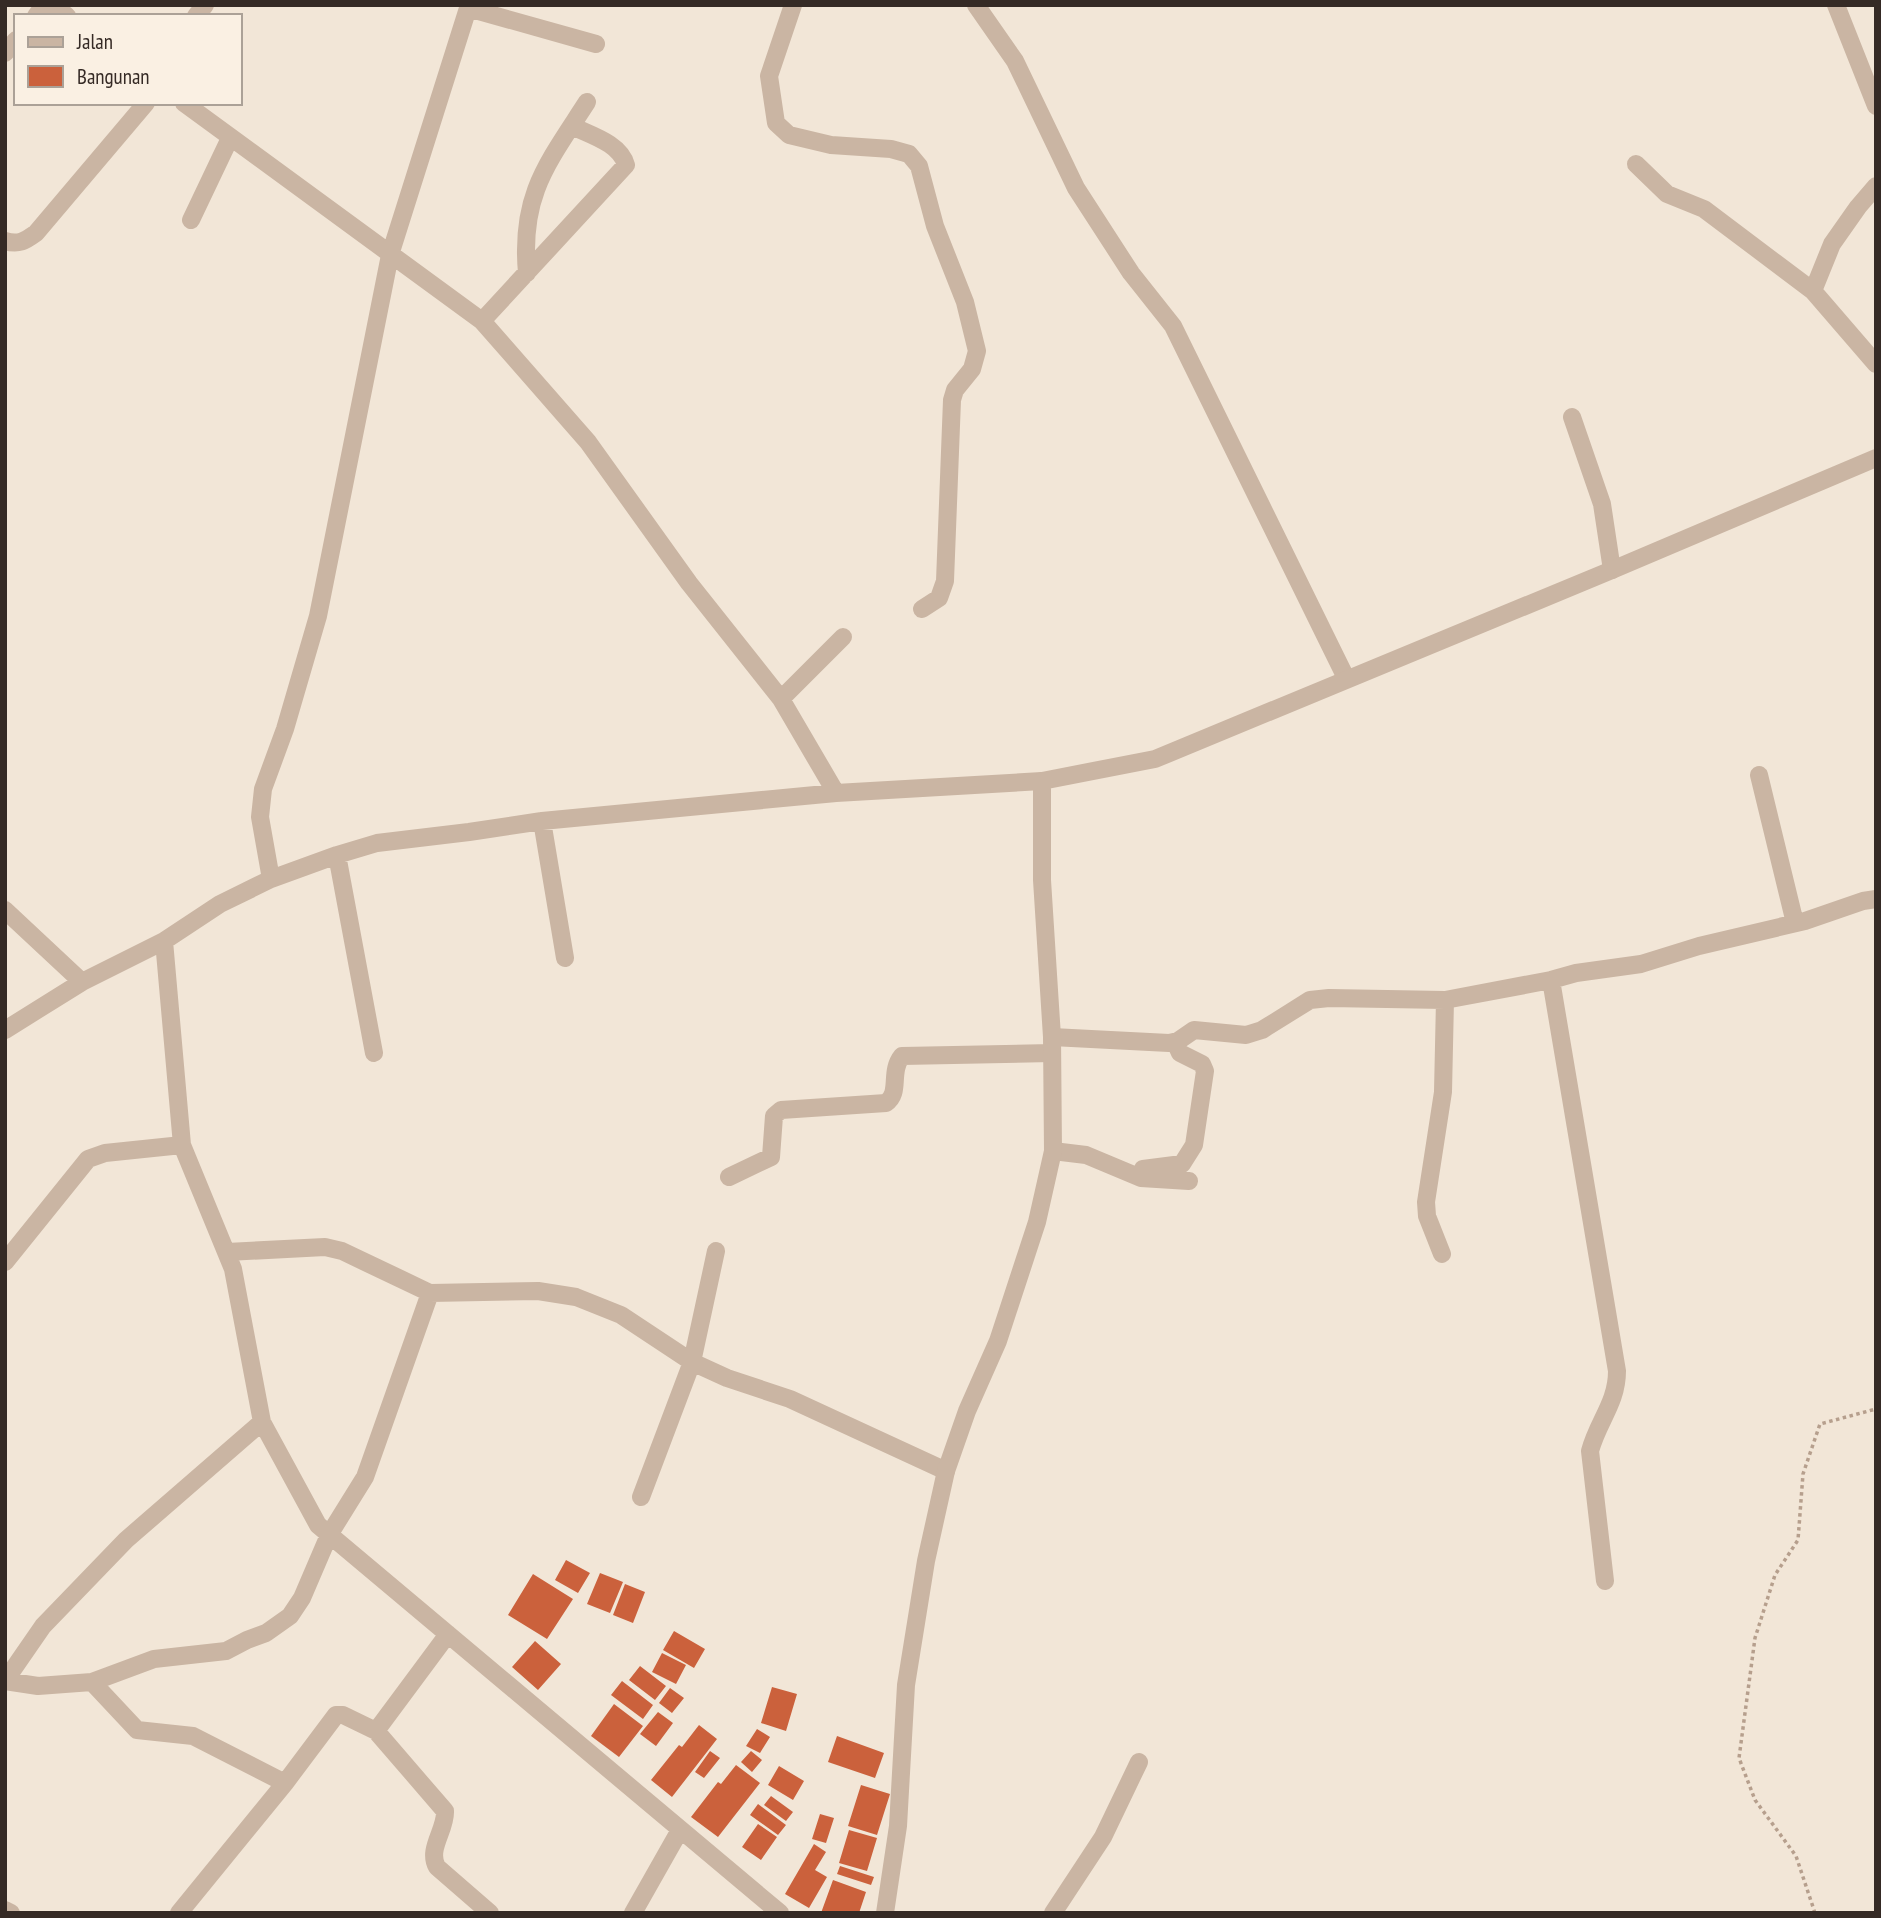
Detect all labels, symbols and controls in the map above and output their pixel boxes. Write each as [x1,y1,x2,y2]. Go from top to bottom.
legend [14,14,242,105]
text: Jalan [76,28,113,55]
text: Bangunan [77,63,150,90]

